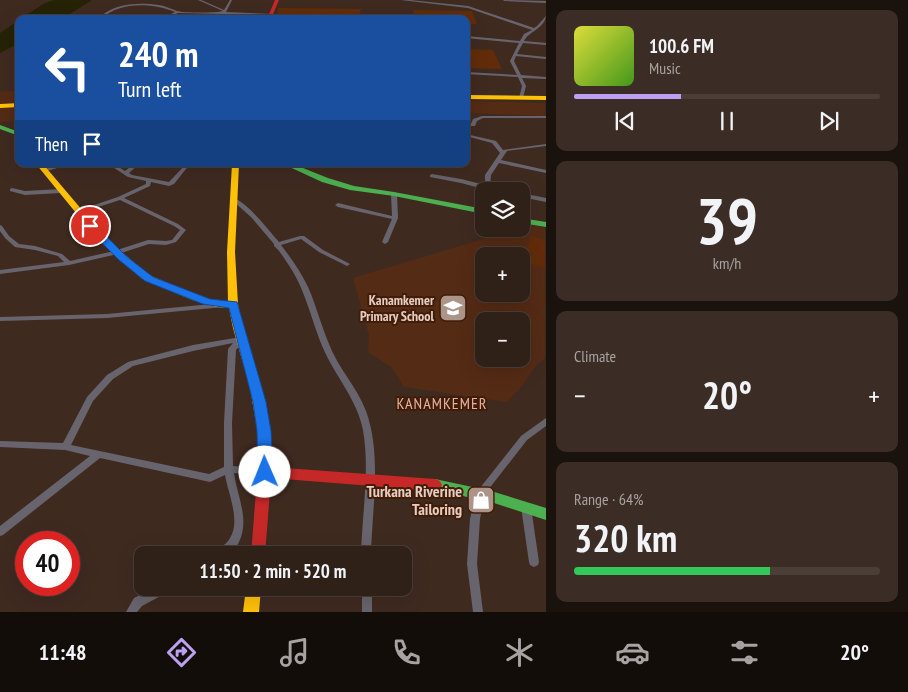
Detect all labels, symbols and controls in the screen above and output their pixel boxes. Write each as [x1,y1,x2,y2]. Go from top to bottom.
text: 240 m [118,31,199,77]
text: 100.6 FM [649,34,714,58]
icon: left [35,35,100,100]
text: Music [649,58,681,78]
text: Turn left [118,75,182,103]
icon: previous [611,107,639,135]
icon: pause [713,107,741,135]
icon: next [815,107,843,135]
icon: arrive [78,130,106,158]
text: Then [35,132,68,156]
text: 39 [696,178,758,262]
map controls [475,182,530,367]
button: layers [475,182,530,237]
pin [69,205,111,247]
icon: arrive [76,212,104,240]
button: + [475,247,530,302]
text: km/h [713,253,741,273]
place label: Kanamkemer Primary School [360,291,435,325]
school or university icon: Kanamkemer Primary School [438,293,468,323]
button: − [475,312,530,367]
text: Climate [574,346,616,366]
text: 20° [702,370,752,419]
text: − [574,377,586,414]
text: + [868,377,880,414]
district label: KANAMKEMER [397,393,487,413]
position arrow [238,445,290,497]
place label: Turkana Riverine Tailoring [367,481,462,519]
shop icon: Turkana Riverine Tailoring [466,485,496,515]
text: Range · 64% [574,489,643,509]
text: 320 km [574,513,677,562]
speed limit sign: 40 [15,531,80,596]
text: 11:50 · 2 min · 520 m [200,559,346,583]
icon: directions [164,635,199,670]
icon: music [277,635,312,670]
icon: phone [389,635,424,670]
icon: climate [502,635,537,670]
icon: car [615,635,650,670]
icon: filters [727,635,762,670]
text: 11:48 [39,638,86,666]
text: 20° [840,638,869,666]

